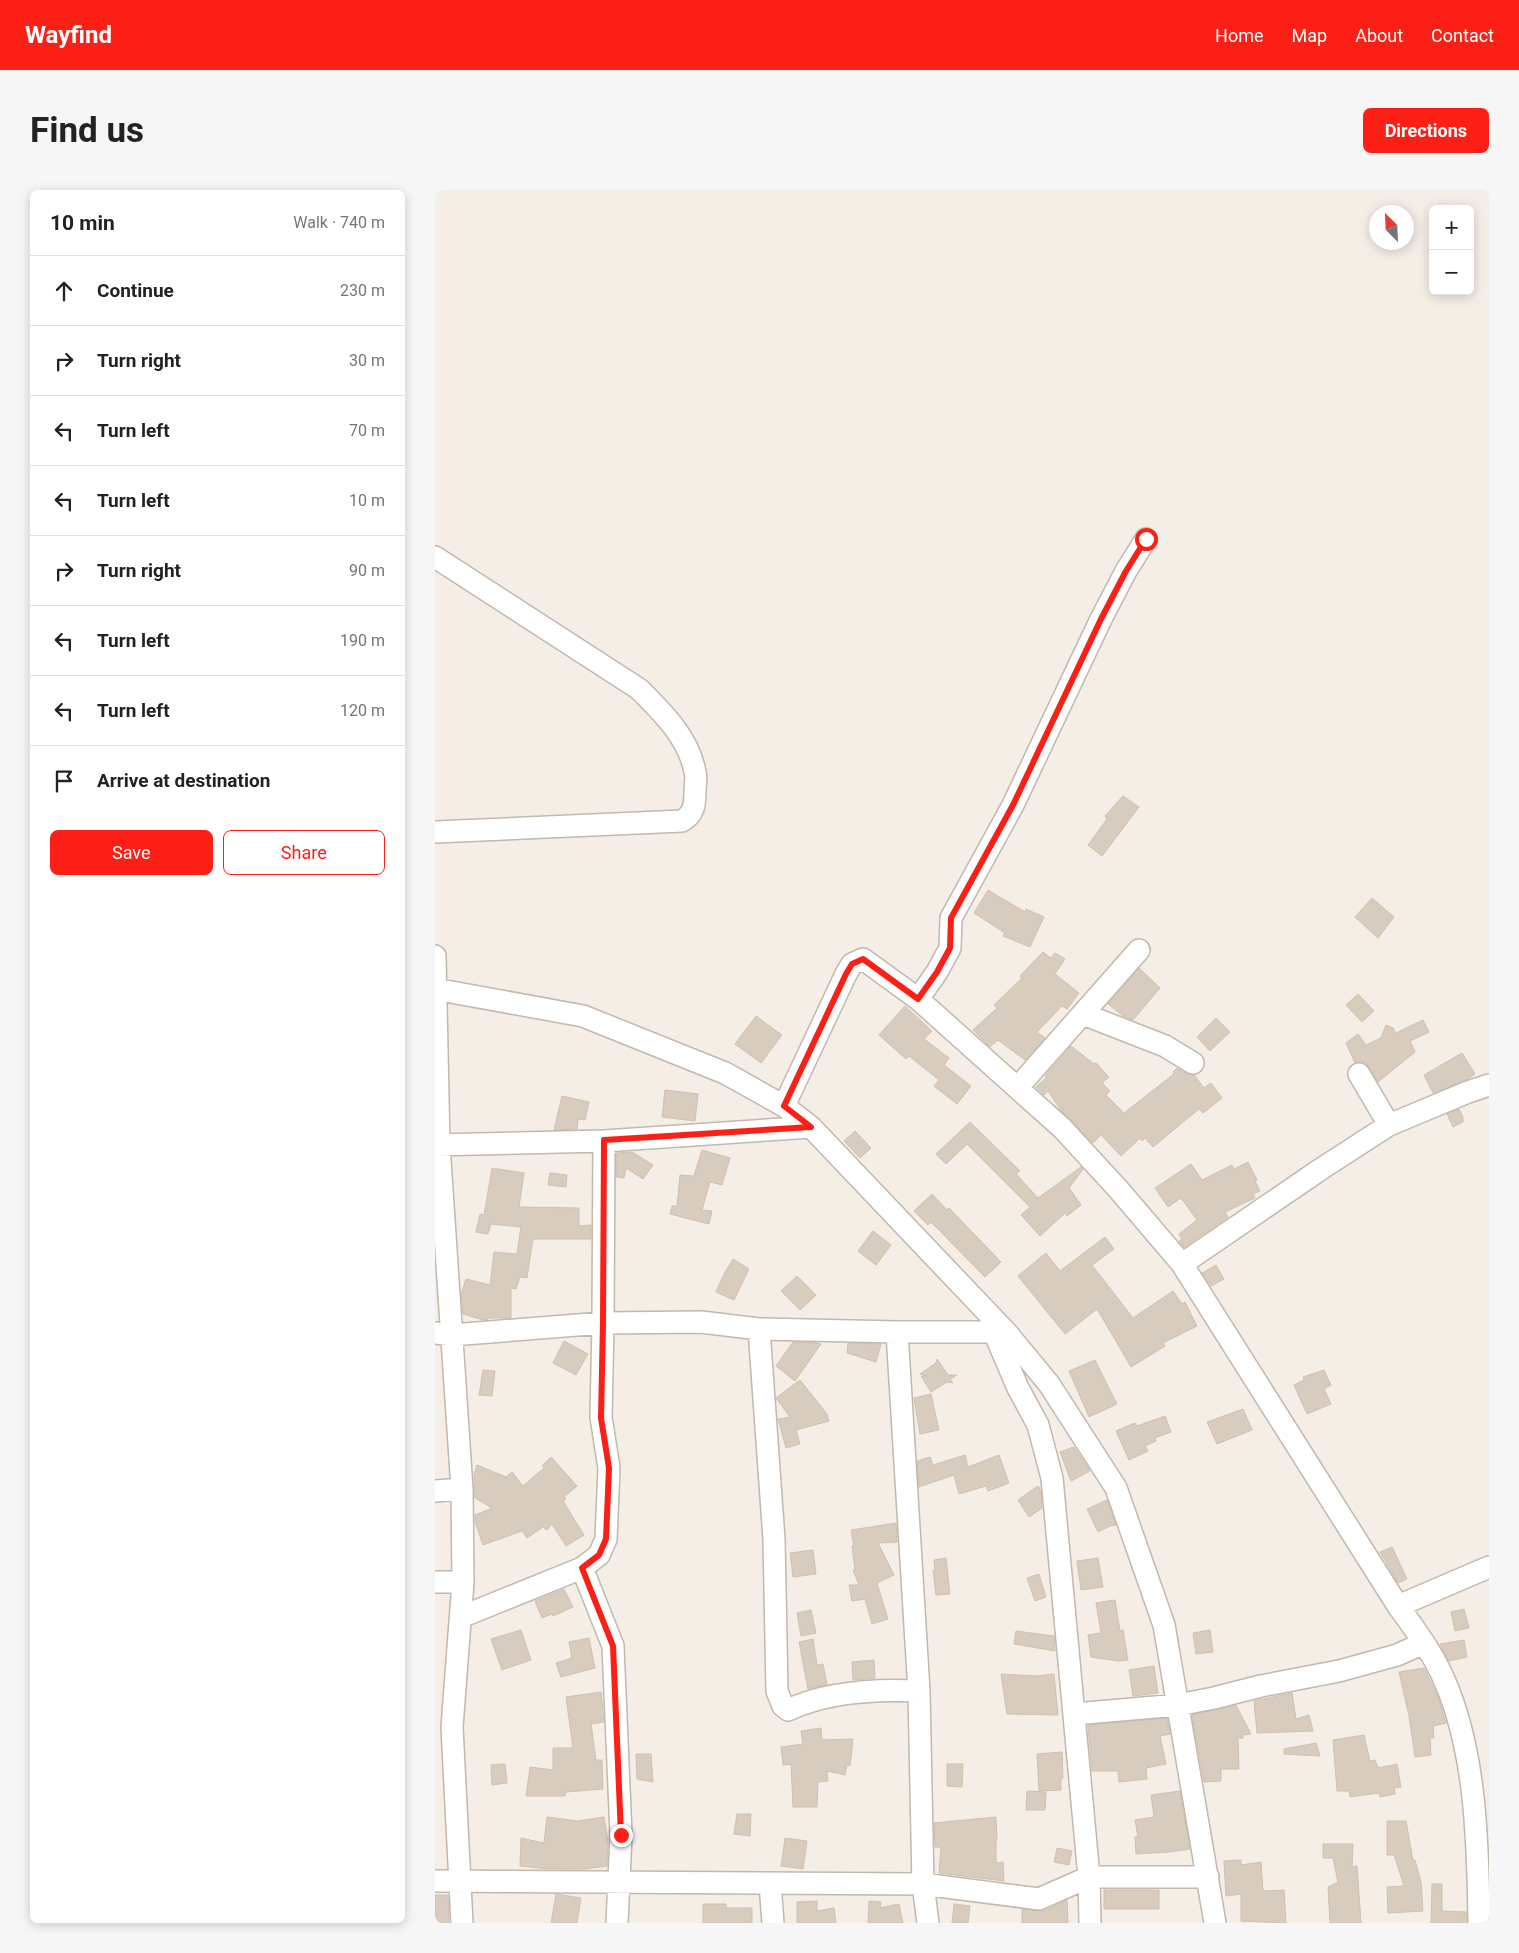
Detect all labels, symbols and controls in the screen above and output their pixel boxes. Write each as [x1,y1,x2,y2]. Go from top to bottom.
text: Wayfind [25,21,112,49]
text: Home [1215,25,1264,46]
text: Map [1292,25,1327,46]
text: About [1355,25,1403,46]
text: Contact [1431,25,1494,46]
button: Directions [1363,108,1489,153]
text: Find us [30,110,144,151]
north arrow [1369,205,1414,250]
map controls [1429,205,1474,295]
button: + [1429,205,1474,250]
text: 10 min [50,211,115,235]
text: Walk · 740 m [293,213,385,232]
button: − [1429,250,1474,295]
icon: ahead [50,277,78,305]
text: Continue [97,279,174,302]
text: 230 m [340,281,385,300]
icon: right [50,347,78,375]
text: Turn right [97,349,181,372]
text: 30 m [349,351,385,370]
icon: left [50,417,78,445]
text: Turn left [97,419,170,442]
text: 70 m [349,421,385,440]
icon: left [50,487,78,515]
text: Turn left [97,489,170,512]
text: 10 m [349,491,385,510]
route start [1135,528,1158,551]
icon: right [50,557,78,585]
text: Turn right [97,559,181,582]
text: 90 m [349,561,385,580]
icon: left [50,627,78,655]
text: Turn left [97,629,170,652]
text: 190 m [340,631,385,650]
icon: left [50,697,78,725]
text: Turn left [97,699,170,722]
text: 120 m [340,701,385,720]
icon: arrive [50,767,78,795]
text: Arrive at destination [97,769,270,792]
button: Save [50,830,213,875]
button: Share [223,830,385,875]
route end [610,1824,633,1847]

